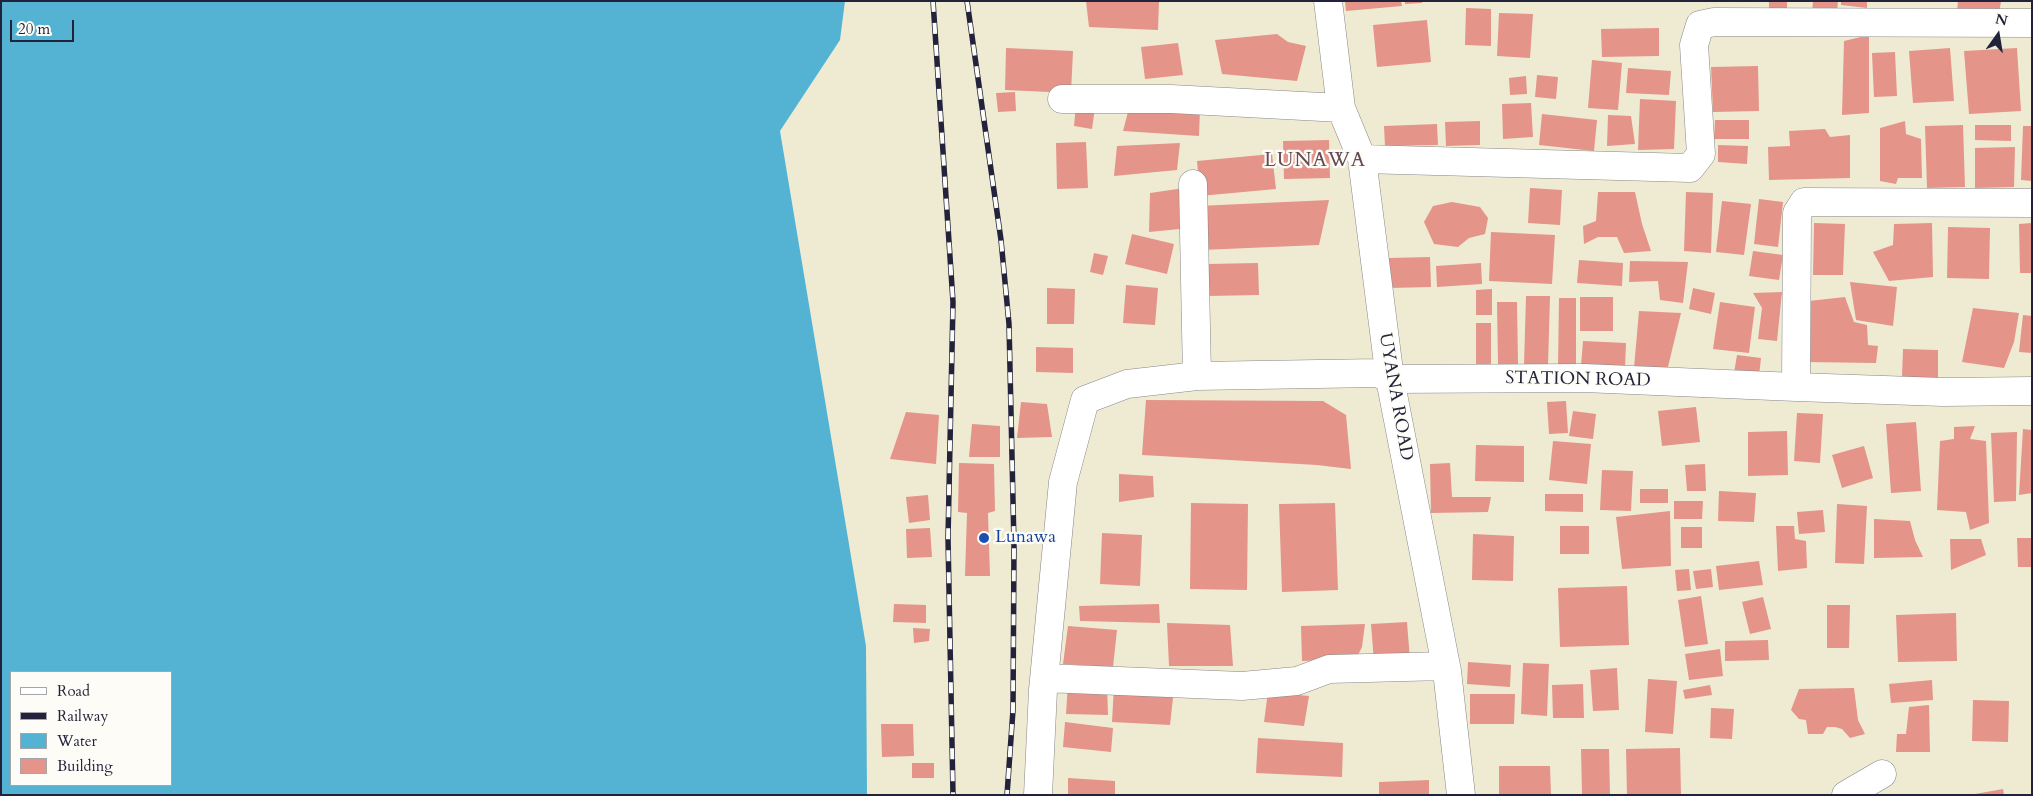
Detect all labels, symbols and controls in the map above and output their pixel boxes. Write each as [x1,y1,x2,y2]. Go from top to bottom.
text: N [1993,9,2010,31]
scale bar [12,10,76,42]
north arrow [1973,10,2023,60]
text: 20 m [18,19,50,39]
district label: LUNAWA [1263,149,1367,173]
street label: UYANA ROAD [1373,331,1417,463]
street label: STATION ROAD [1505,368,1651,392]
place label: Lunawa [995,527,1056,549]
marker: Lunawa [977,531,991,545]
legend [10,671,172,786]
text: Road [57,681,90,701]
text: Railway [57,706,108,726]
text: Water [57,731,97,751]
text: Building [57,756,113,776]

